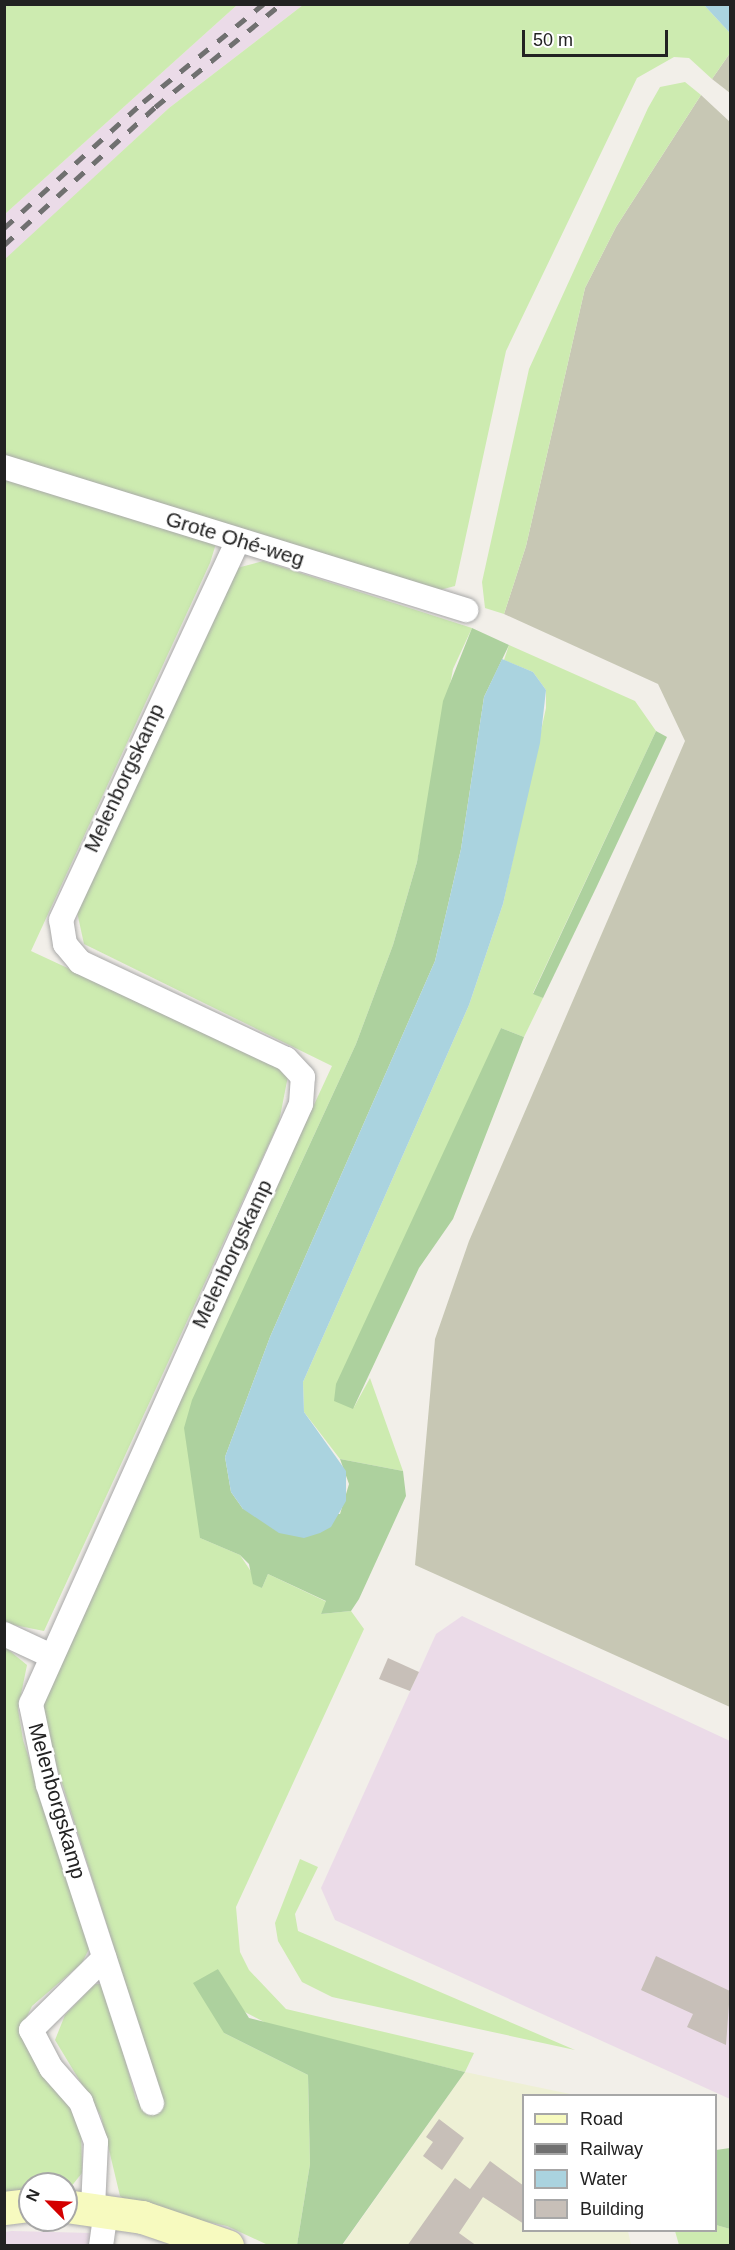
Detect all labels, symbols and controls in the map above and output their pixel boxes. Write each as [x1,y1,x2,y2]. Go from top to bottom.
scale bar [525,18,670,56]
text: 50 m [533,30,573,50]
street label: Grote Ohé-weg [163,506,307,572]
street label: Melenborgskamp [79,700,169,856]
street label: Melenborgskamp [187,1176,277,1332]
street label: Melenborgskamp [23,1720,91,1882]
legend [522,2094,717,2232]
text: Road [580,2109,623,2129]
text: Railway [580,2139,643,2159]
text: Water [580,2169,627,2189]
north arrow [18,2172,78,2232]
text: N [23,2187,43,2204]
text: Building [580,2199,644,2219]

